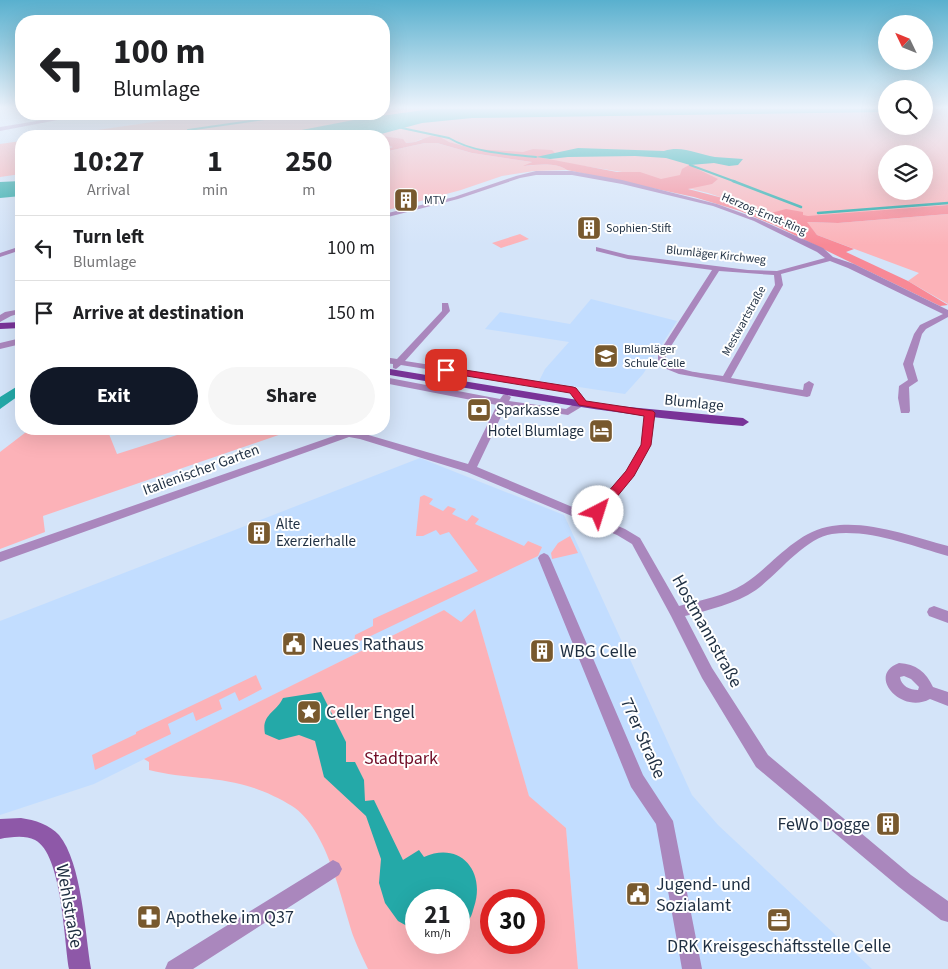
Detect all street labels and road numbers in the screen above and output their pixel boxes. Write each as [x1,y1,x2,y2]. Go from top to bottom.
street label: Herzog-Ernst-Ring [719,188,809,240]
street label: Blumläger Kirchweg [665,241,767,269]
street label: Mestwartstraße [718,283,770,359]
street label: Blumlage [663,389,725,417]
street label: Italienischer Garten [140,439,262,501]
street label: Hostmannstraße [666,570,748,692]
street label: 77er Straße [614,694,672,782]
street label: Wehlstraße [49,862,89,950]

